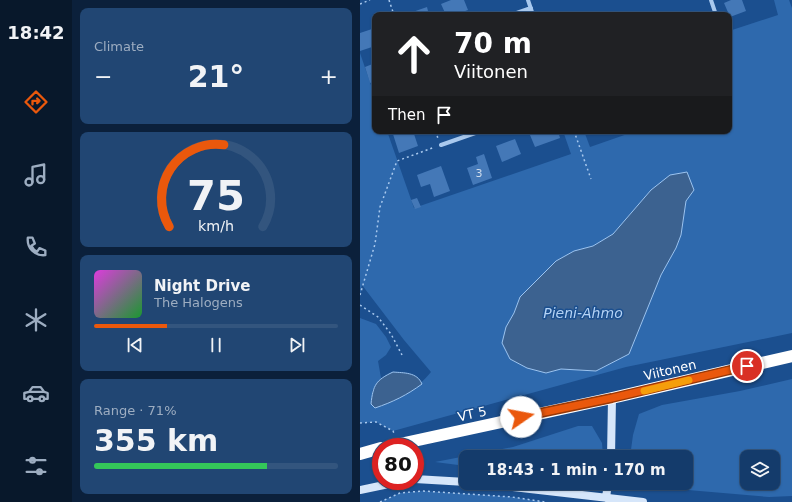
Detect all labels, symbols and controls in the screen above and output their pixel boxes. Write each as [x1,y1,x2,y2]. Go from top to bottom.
text: 18:42 [7,22,65,43]
text: 70 m [454,27,532,60]
icon: ahead [388,28,440,80]
text: Climate [94,39,144,54]
text: 21° [188,59,244,94]
text: Viitonen [454,61,528,82]
text: − [94,64,112,89]
text: + [320,64,338,89]
icon: directions [22,88,50,116]
icon: arrive [433,104,455,126]
text: Then [388,106,425,124]
icon: music [22,161,50,189]
house number: 3 [476,167,483,180]
text: 75 [187,171,245,220]
text: km/h [198,218,234,234]
icon: phone [22,233,50,261]
text: Night Drive [154,277,250,295]
text: The Halogens [154,295,243,310]
water label: Pieni-Ahmo [543,305,623,321]
icon: climate [22,306,50,334]
icon: previous [124,334,146,356]
icon: pause [205,334,227,356]
icon: next [286,334,308,356]
pin [730,349,764,383]
icon: arrive [736,355,758,377]
street label: Viitonen [642,357,698,383]
icon: car [22,379,50,407]
position arrow [500,396,542,438]
text: Range · 71% [94,403,177,418]
street label: VT 5 [456,404,488,424]
text: 355 km [94,423,218,458]
speed limit sign: 80 [372,438,424,490]
map controls [740,450,780,490]
button: layers [740,450,780,490]
icon: filters [22,452,50,480]
text: 18:43 · 1 min · 170 m [486,461,666,479]

